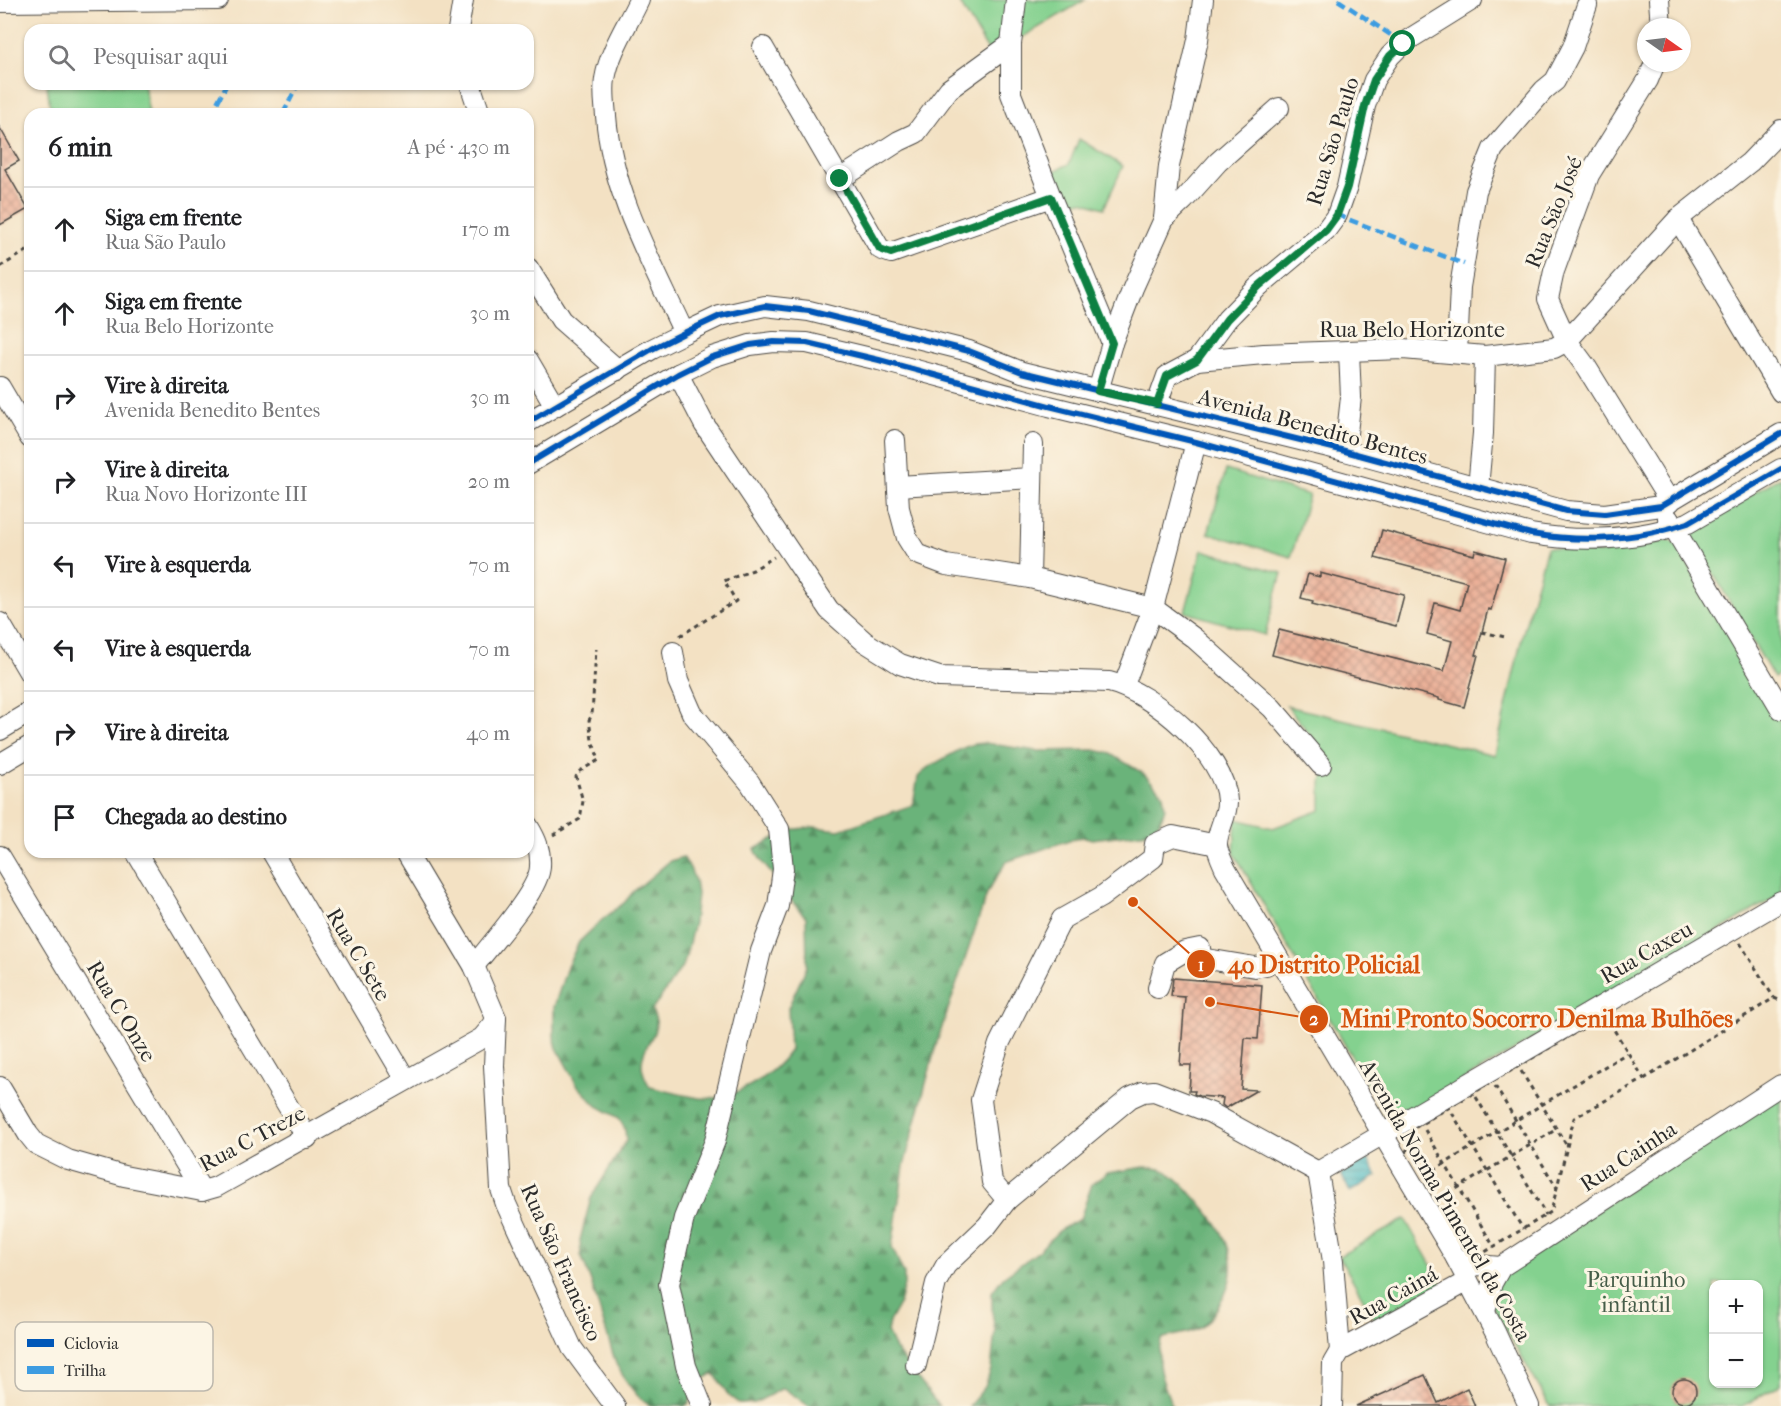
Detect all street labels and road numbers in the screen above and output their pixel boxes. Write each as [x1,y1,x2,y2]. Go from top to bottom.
street label: Rua São Paulo [1301,74,1365,209]
street label: Rua São José [1520,153,1588,272]
street label: Rua Belo Horizonte [1319,317,1505,343]
street label: Avenida Benedito Bentes [1194,384,1430,470]
street label: Rua C Sete [320,903,396,1006]
street label: Rua Caxeu [1596,916,1698,990]
street label: Rua C Onze [81,956,162,1067]
street label: Avenida Norma Pimentel da Costa [1353,1054,1537,1347]
street label: Rua C Treze [195,1100,310,1178]
street label: Rua Cainha [1575,1116,1682,1198]
street label: Rua São Francisco [515,1180,607,1345]
street label: Rua Cainá [1345,1261,1443,1331]

